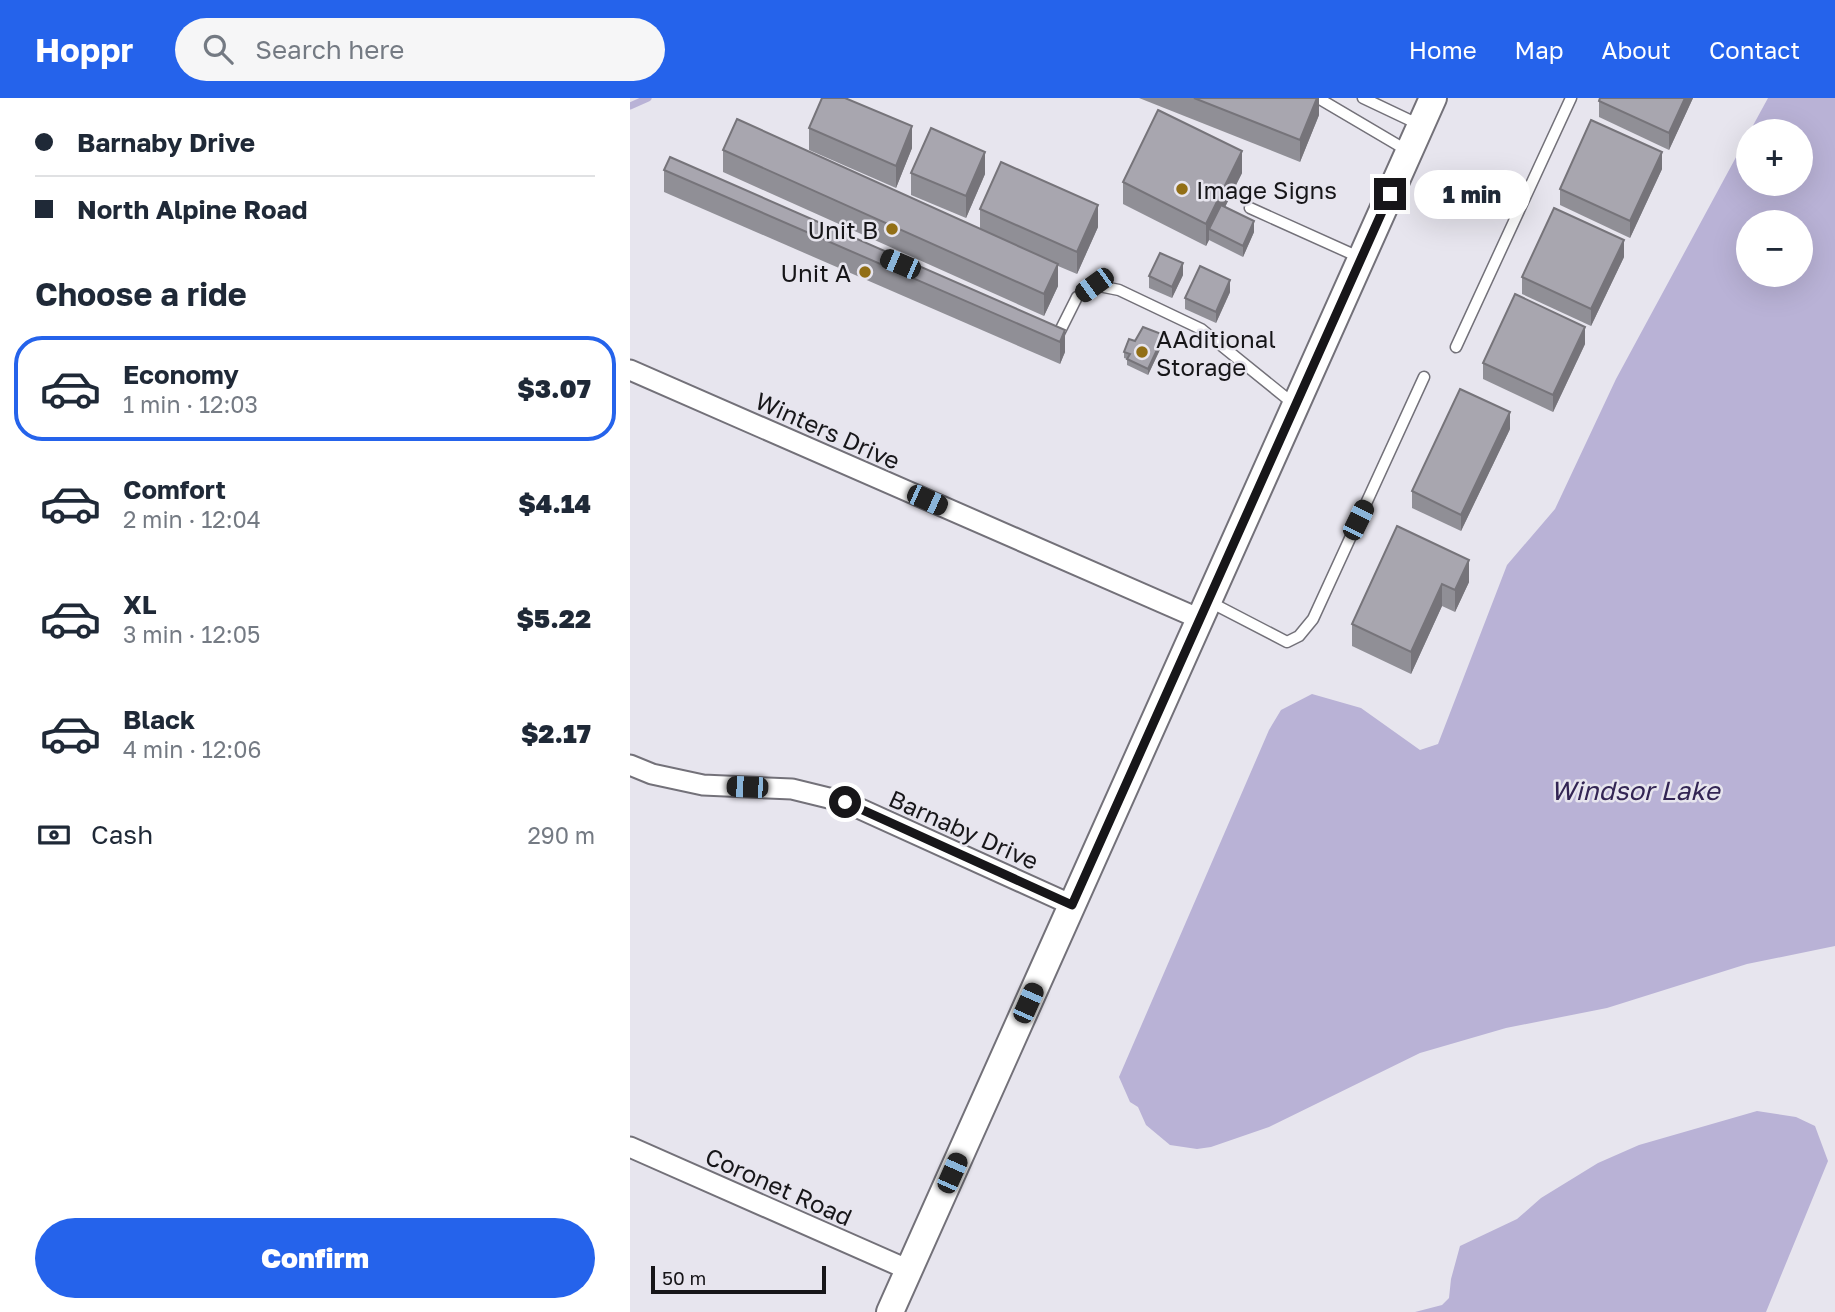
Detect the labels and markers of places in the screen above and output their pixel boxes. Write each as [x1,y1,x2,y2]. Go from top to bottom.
place label: Image Signs [1196,175,1337,204]
marker: Image Signs [1174,181,1190,197]
place label: Unit B [808,215,878,244]
marker: Unit B [884,221,900,237]
place label: Unit A [781,258,851,287]
marker: Unit A [857,264,873,280]
place label: AAditional Storage [1156,324,1276,381]
marker: AAditional Storage [1134,344,1150,360]

